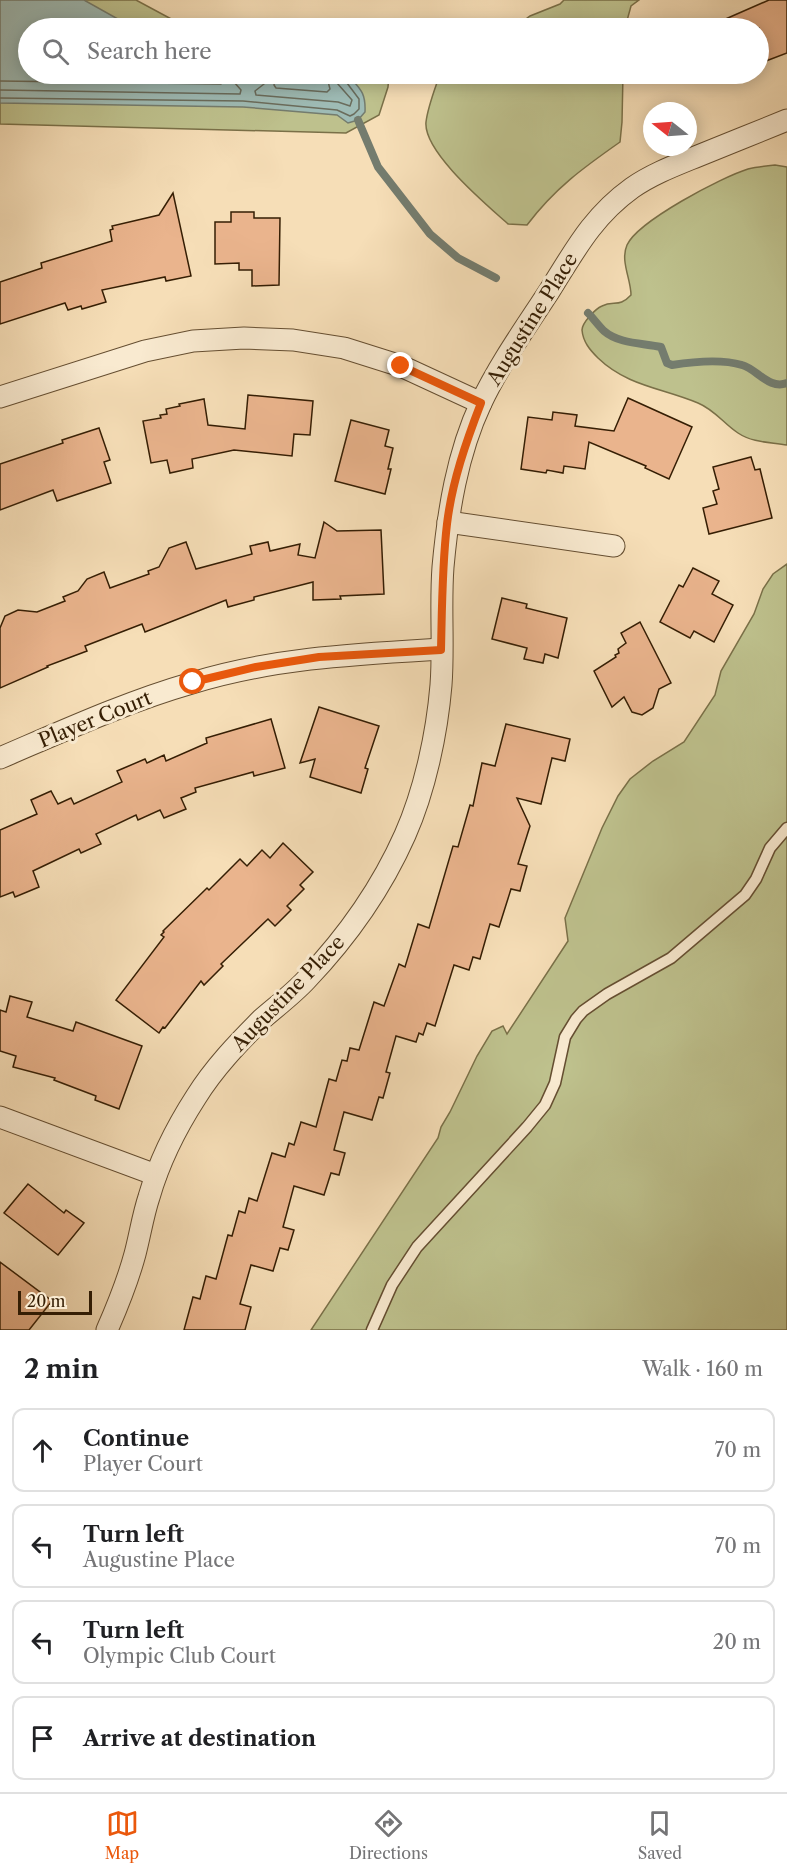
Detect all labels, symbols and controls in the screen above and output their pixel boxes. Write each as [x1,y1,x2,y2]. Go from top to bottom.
search box [18,18,769,84]
icon: search [39,35,72,68]
text: Search here [87,38,212,65]
north arrow [643,102,697,156]
street label: Augustine Place [481,248,582,391]
route end [387,352,413,378]
route start [179,668,205,694]
street label: Player Court [35,685,155,753]
street label: Augustine Place [226,930,349,1057]
scale bar [18,1288,92,1316]
text: 20 m [27,1291,66,1311]
text: 2 min [24,1353,99,1385]
text: Walk · 160 m [642,1357,763,1381]
text: Continue [83,1425,189,1452]
icon: ahead [26,1434,59,1467]
text: 70 m [715,1438,761,1462]
text: Player Court [83,1452,203,1476]
text: Turn left [83,1521,184,1548]
icon: left [26,1530,59,1563]
text: 70 m [715,1534,761,1558]
text: Augustine Place [83,1548,235,1572]
text: Turn left [83,1617,184,1644]
icon: left [26,1626,59,1659]
text: 20 m [713,1630,761,1654]
text: Olympic Club Court [83,1644,276,1668]
icon: arrive [26,1722,59,1755]
text: Arrive at destination [83,1725,316,1752]
tab: Map [105,1807,139,1863]
tab: Directions [349,1807,428,1863]
tab: Saved [638,1807,682,1863]

